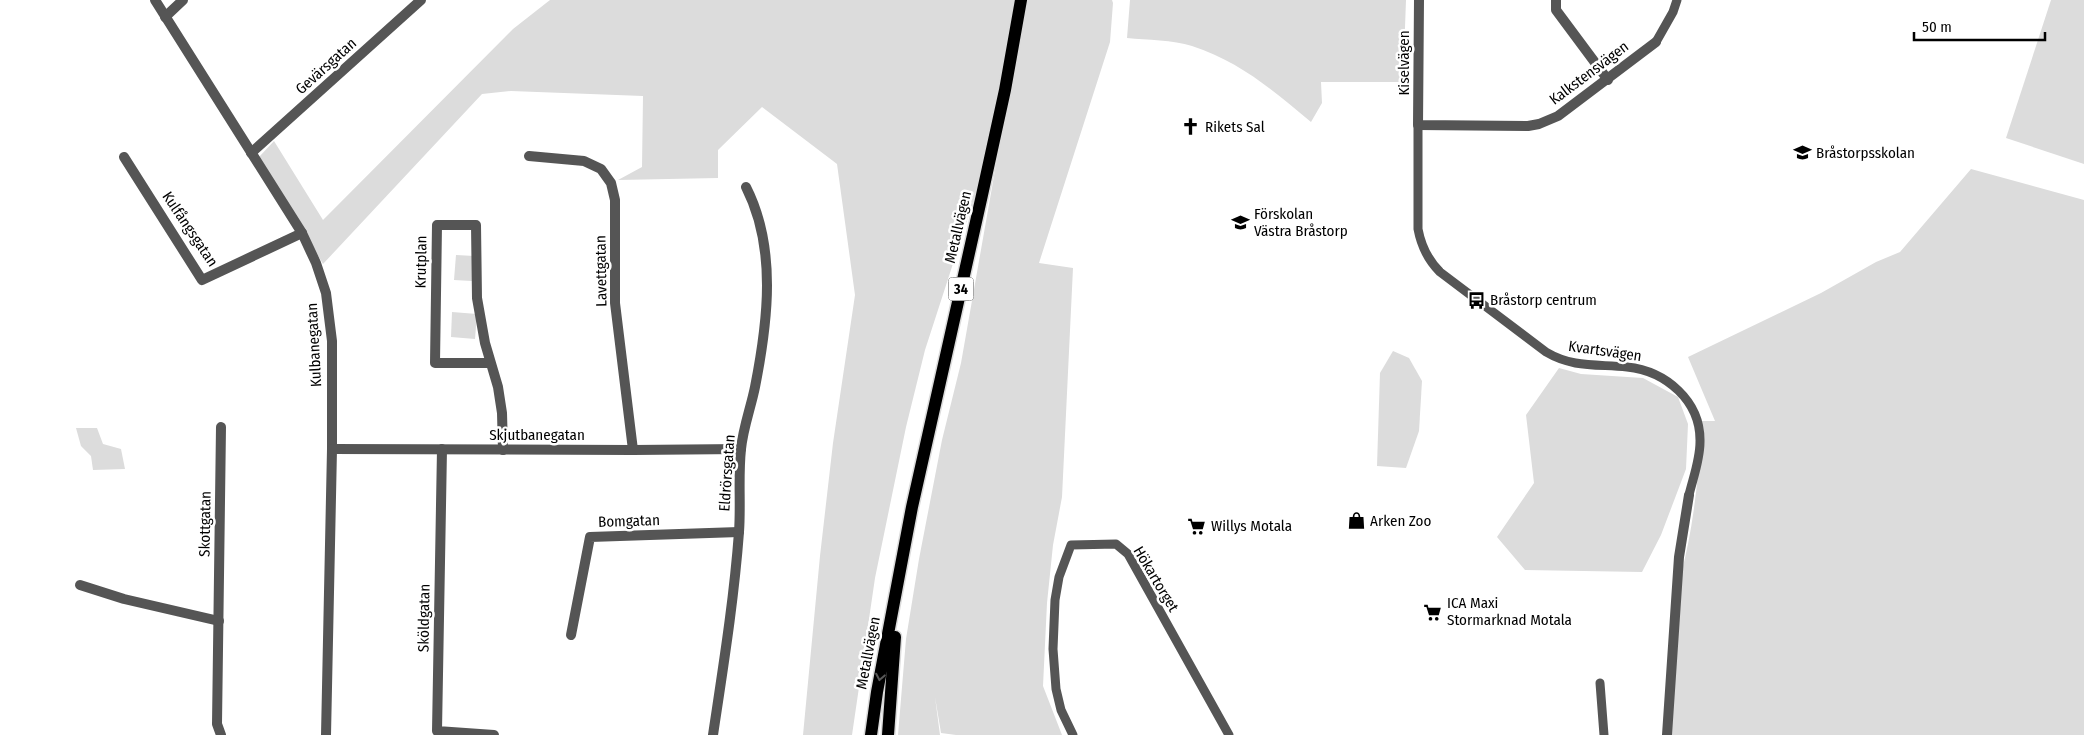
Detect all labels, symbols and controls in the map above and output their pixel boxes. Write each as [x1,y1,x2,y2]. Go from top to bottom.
scale bar [1914,10,2045,42]
text: 50 m [1922,18,1952,36]
street label: Kiselvägen [1395,30,1413,96]
street label: Gevärsgatan [292,34,360,98]
street label: Kalkstensvägen [1546,37,1632,109]
church icon: Rikets Sal [1181,117,1201,137]
place label: Rikets Sal [1205,118,1265,136]
school or university icon: Bråstorpsskolan [1792,143,1812,163]
place label: Bråstorpsskolan [1816,144,1915,162]
street label: Kulfångsgatan [158,188,222,270]
street label: Metallvägen [941,189,975,265]
place label: Förskolan Västra Bråstorp [1254,205,1348,240]
school or university icon: Förskolan Västra Bråstorp [1230,213,1250,233]
street label: Krutplan [412,235,430,289]
street label: Lavettgatan [591,235,611,307]
road number: 34 [948,278,974,300]
bus stop icon: Bråstorp centrum [1466,290,1486,310]
place label: Bråstorp centrum [1490,291,1597,309]
street label: Kulbanegatan [303,302,325,388]
street label: Kvartsvägen [1567,337,1643,365]
street label: Skjutbanegatan [489,426,585,444]
street label: Eldrörsgatan [715,434,739,512]
street label: Skottgatan [195,491,215,557]
street label: Bomgatan [598,511,660,531]
shop icon: Arken Zoo [1346,511,1366,531]
place label: Arken Zoo [1370,512,1431,530]
supermarket icon: Willys Motala [1187,516,1207,536]
place label: Willys Motala [1211,517,1292,535]
street label: Hökartorget [1129,543,1183,615]
street label: Sköldgatan [414,584,434,652]
place label: ICA Maxi Stormarknad Motala [1447,594,1572,629]
supermarket icon: ICA Maxi Stormarknad Motala [1423,602,1443,622]
street label: Metallvägen [852,615,884,691]
one-way arrow [875,672,885,681]

